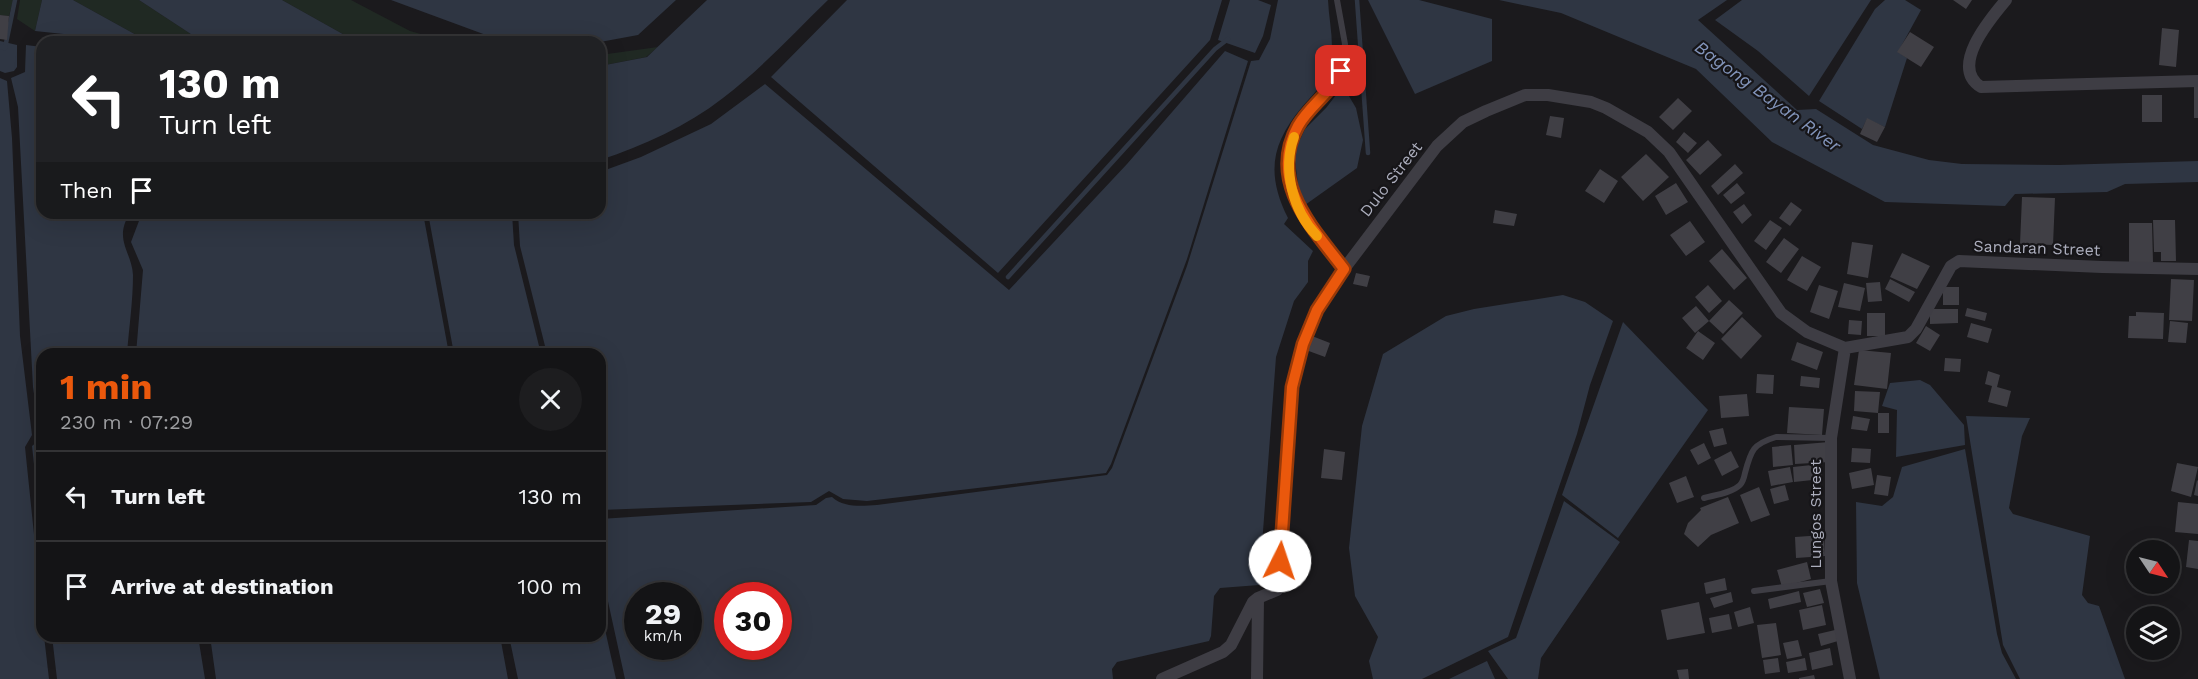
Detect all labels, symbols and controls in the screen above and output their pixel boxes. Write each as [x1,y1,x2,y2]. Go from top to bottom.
water label: Bagong Bayan River [1691,36,1846,156]
pin [1315,45,1366,96]
icon: arrive [1324,54,1357,87]
text: 130 m [159,59,281,108]
icon: left [60,60,138,138]
text: Turn left [159,109,271,141]
street label: Dulo Street [1356,138,1426,220]
icon: arrive [125,174,158,207]
text: Then [60,178,113,203]
street label: Sandaran Street [1973,236,2101,260]
text: 1 min [60,366,152,408]
button: close [519,368,582,431]
text: 230 m · 07:29 [60,410,193,434]
street label: Lungos Street [1806,459,1825,569]
icon: left [60,480,93,513]
text: Turn left [111,484,205,509]
text: 130 m [518,484,582,509]
position arrow [1248,529,1312,593]
north arrow [2126,540,2180,594]
map controls [2126,540,2180,660]
icon: arrive [60,570,93,603]
text: Arrive at destination [111,574,334,599]
text: 100 m [518,574,582,599]
speed limit sign: 30 [714,582,792,660]
text: 29 [645,596,681,631]
button: layers [2126,606,2180,660]
text: km/h [644,627,682,645]

